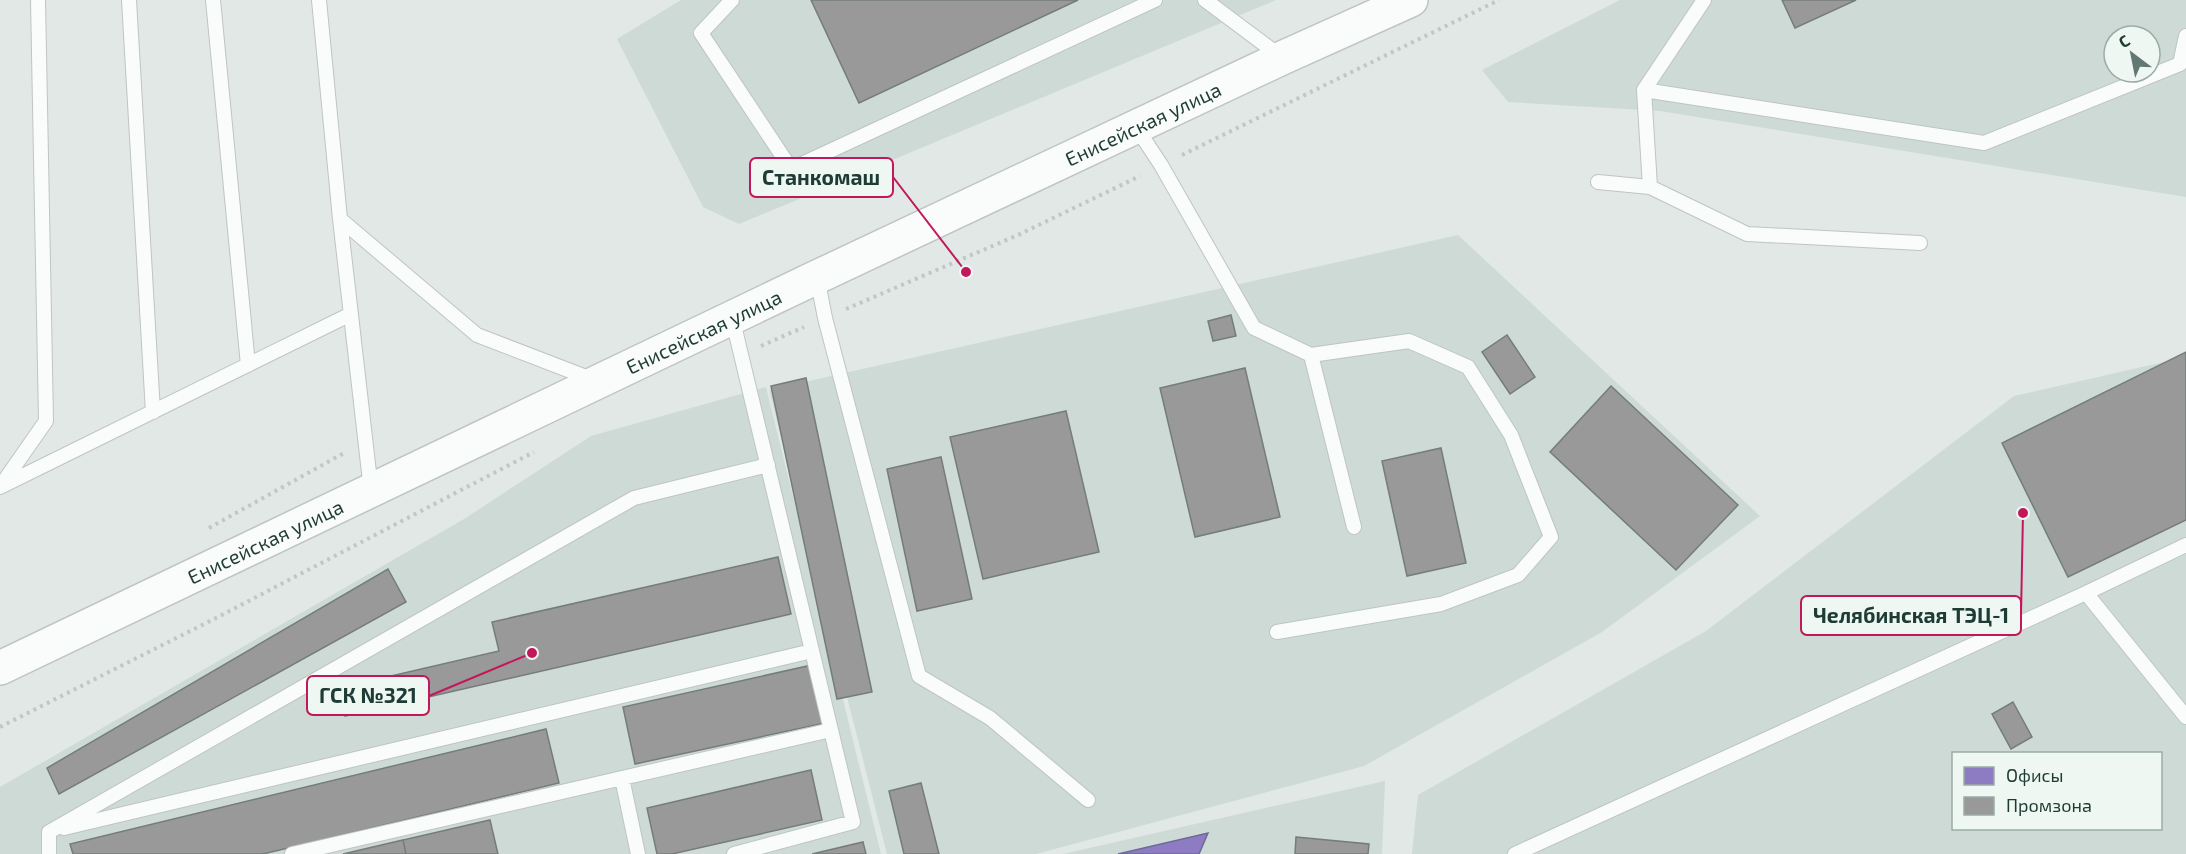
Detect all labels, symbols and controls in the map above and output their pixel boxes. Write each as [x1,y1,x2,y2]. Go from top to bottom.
north arrow [2102,24,2162,84]
text: С [2115,30,2133,51]
street label: Енисейская улица [1061,76,1225,171]
callout: Станкомаш [750,158,893,197]
text: Станкомаш [762,164,880,189]
street label: Енисейская улица [622,284,785,379]
street label: Енисейская улица [183,494,347,589]
callout: Челябинская ТЭЦ-1 [1801,596,2021,635]
text: Челябинская ТЭЦ-1 [1813,602,2009,627]
callout: ГСК №321 [307,676,429,715]
text: ГСК №321 [319,682,417,707]
legend [1952,752,2162,830]
text: Офисы [2006,764,2063,786]
text: Промзона [2006,794,2092,816]

